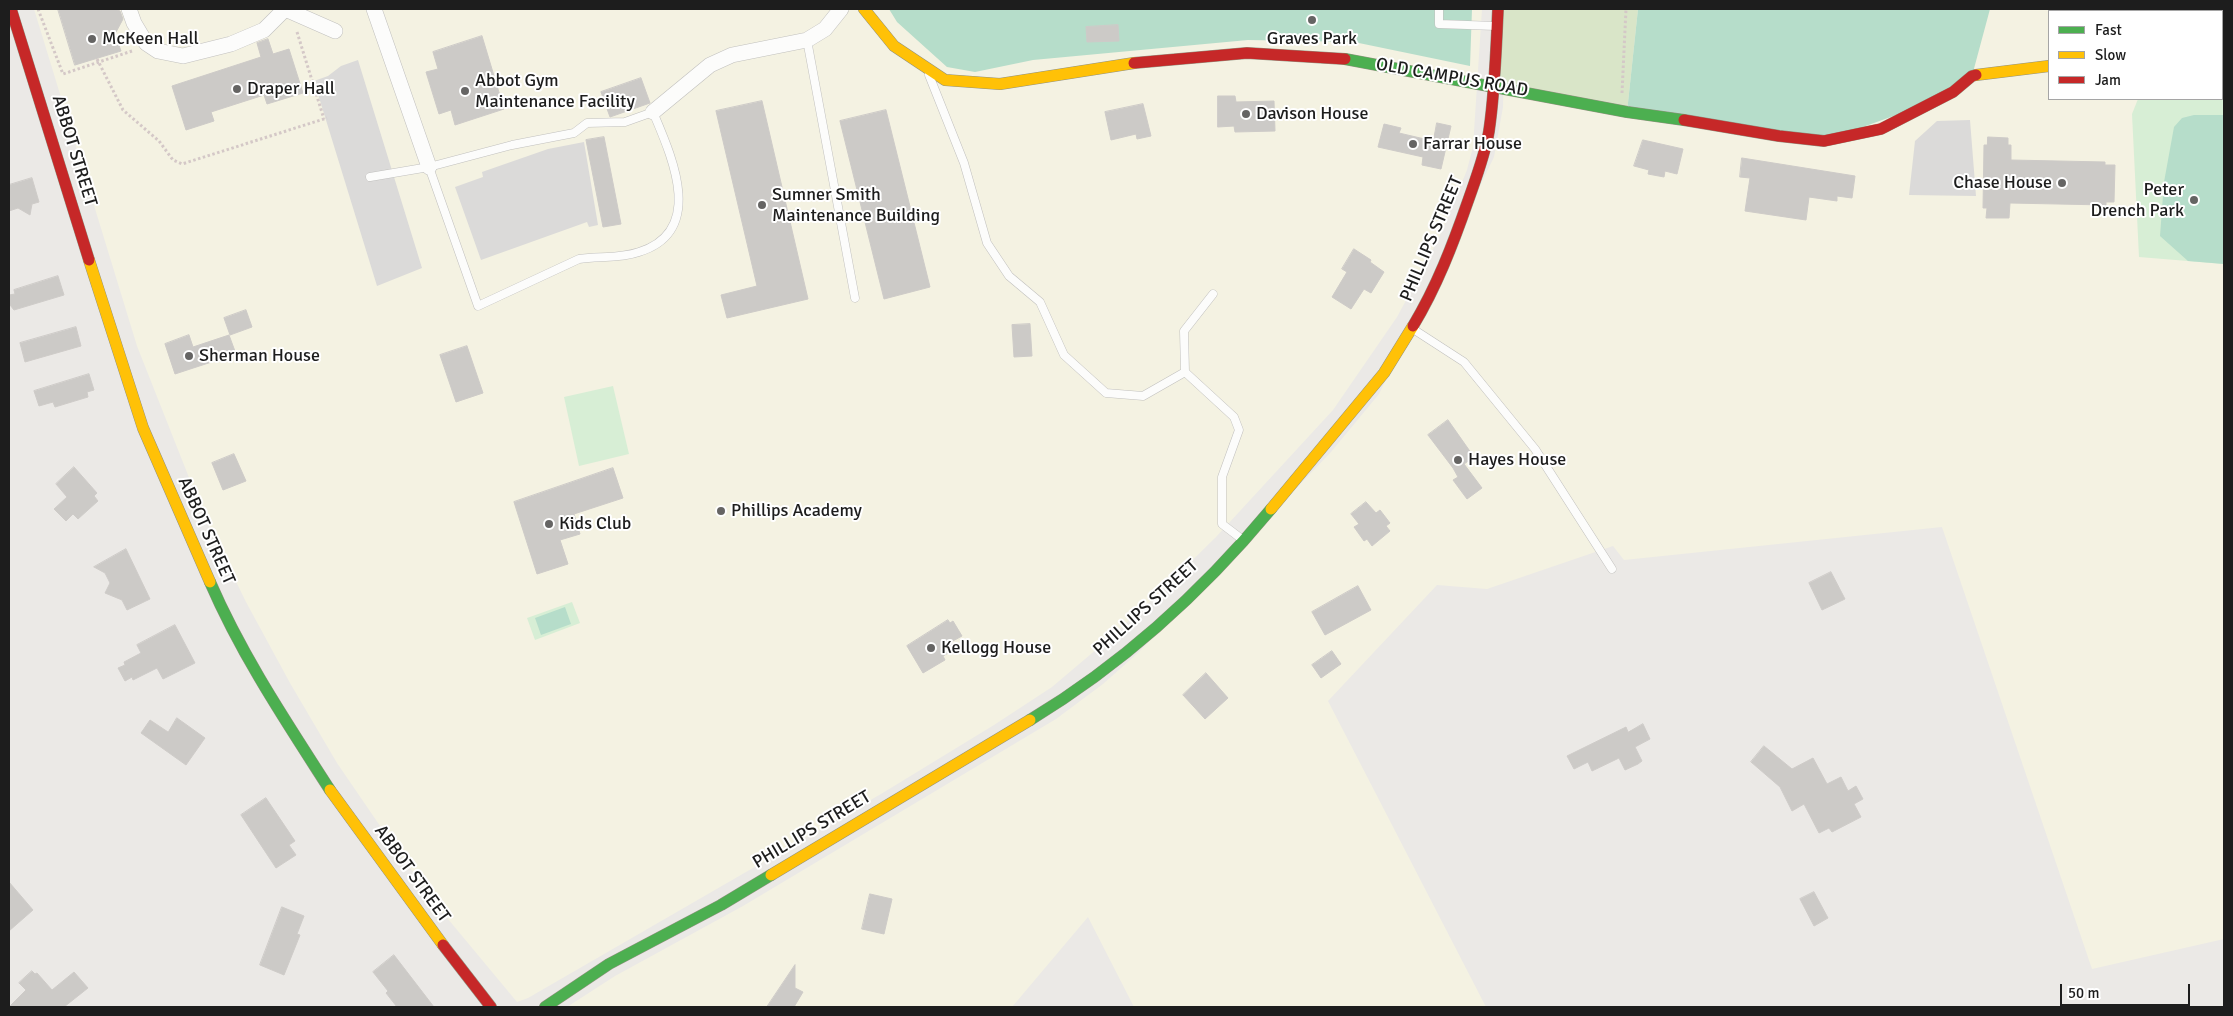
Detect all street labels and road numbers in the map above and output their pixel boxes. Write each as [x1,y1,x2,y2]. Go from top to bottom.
street label: OLD CAMPUS ROAD [1374,54,1530,102]
street label: ABBOT STREET [47,93,101,209]
street label: PHILLIPS STREET [1396,173,1468,305]
street label: ABBOT STREET [173,474,239,588]
street label: PHILLIPS STREET [1089,555,1203,661]
street label: PHILLIPS STREET [749,786,875,874]
street label: ABBOT STREET [369,821,455,927]

